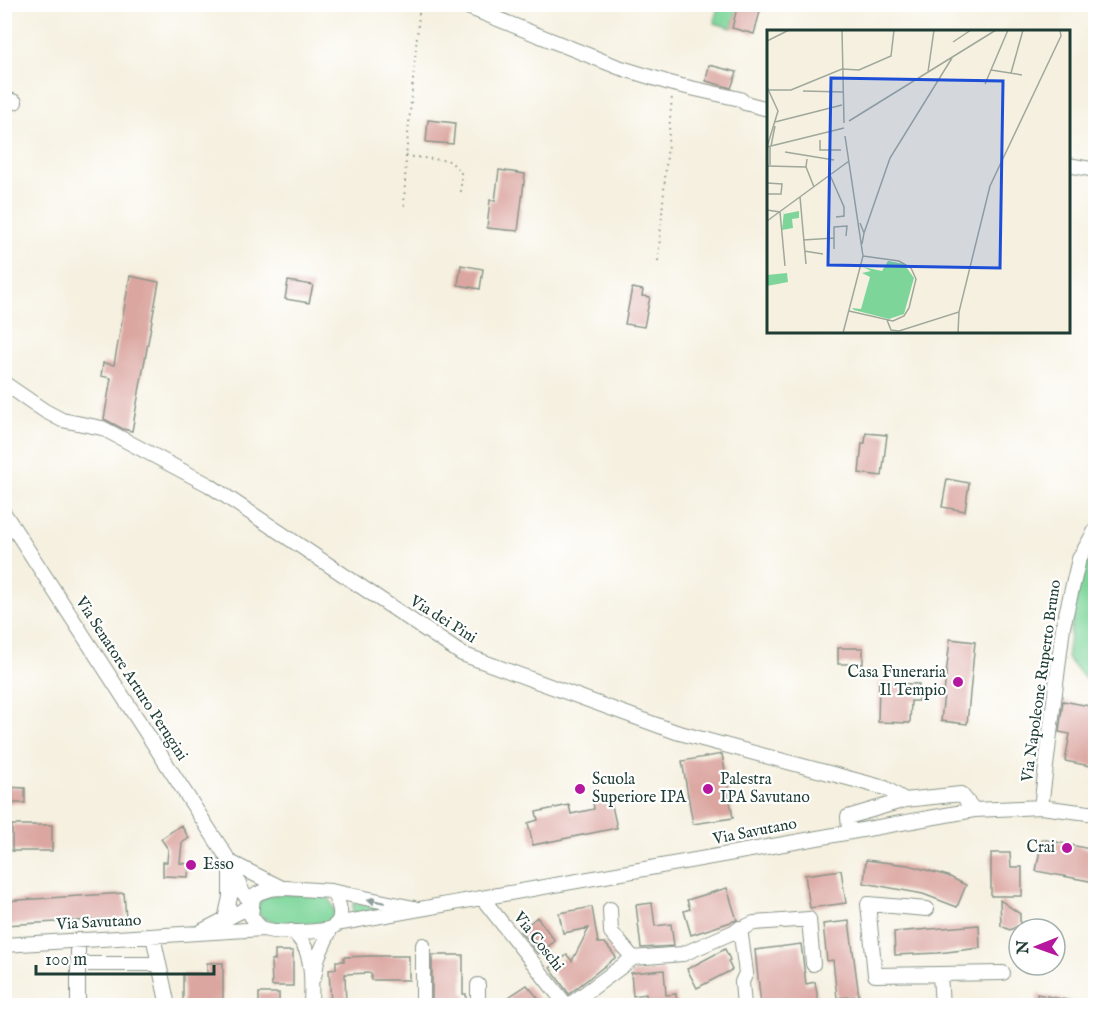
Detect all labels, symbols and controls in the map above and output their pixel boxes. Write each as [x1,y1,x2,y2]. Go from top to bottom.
inset map [767,30,1070,333]
street label: Via Napoleone Ruperto Bruno [1018,578,1066,784]
street label: Via dei Pini [405,591,480,648]
street label: Via Senatore Arturo Perugini [70,592,192,765]
place label: Casa Funeraria Il Tempio [848,663,946,701]
marker: Casa Funeraria Il Tempio [951,675,965,689]
place label: Scuola Superiore IPA [592,770,688,808]
place label: Palestra IPA Savutano [720,770,810,808]
marker: Scuola Superiore IPA [573,782,587,796]
marker: Palestra IPA Savutano [701,782,715,796]
street label: Via Savutano [710,814,799,850]
place label: Crai [1027,838,1055,858]
marker: Crai [1060,841,1074,855]
place label: Esso [203,855,234,875]
marker: Esso [184,858,198,872]
one-way arrow [367,895,386,905]
street label: Via Coschi [508,907,568,976]
street label: Via Savutano [55,911,142,935]
north arrow [1007,917,1067,977]
scale bar [36,938,214,976]
text: N [1014,940,1034,955]
text: 100 m [45,949,87,972]

